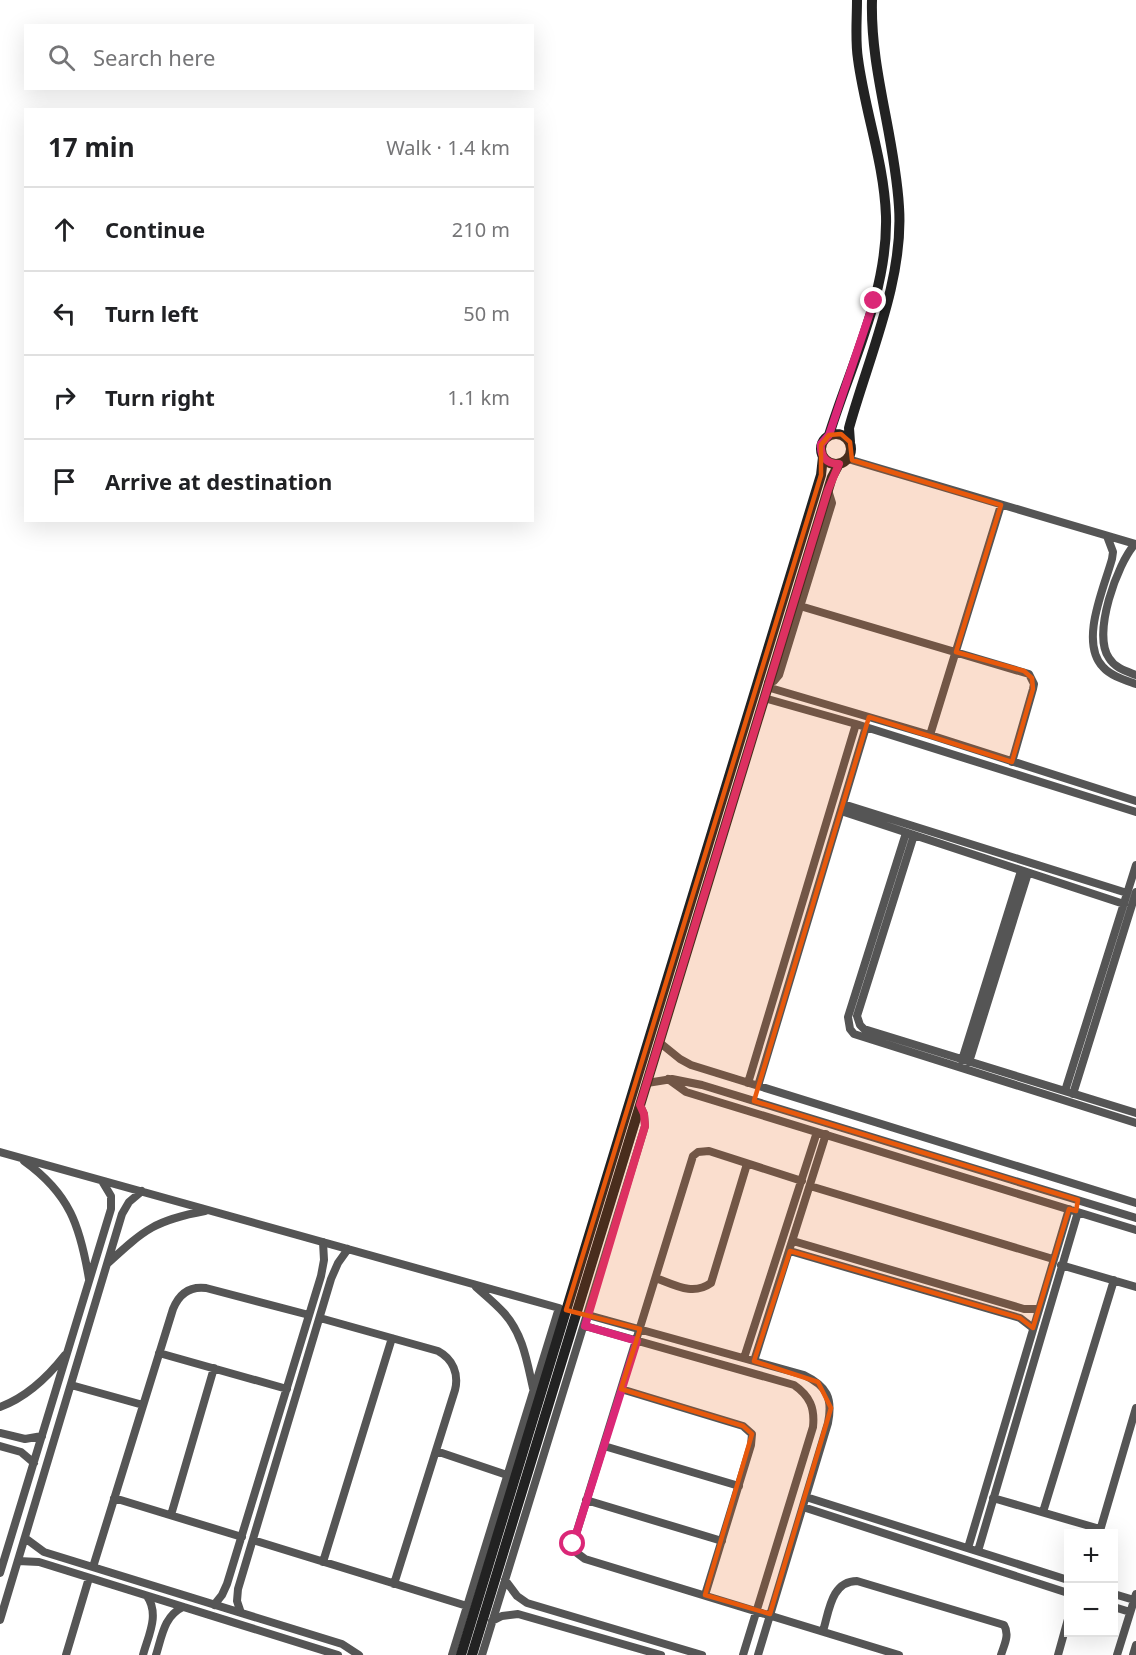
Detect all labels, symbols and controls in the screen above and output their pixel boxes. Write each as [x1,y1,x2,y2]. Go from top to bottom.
search box [24,24,534,90]
icon: search [45,41,78,74]
text: Search here [93,42,215,72]
text: 17 min [48,129,135,165]
text: Walk · 1.4 km [386,134,510,161]
icon: ahead [48,213,81,246]
text: Continue [105,214,205,244]
text: 210 m [452,216,510,243]
route end [860,287,886,313]
icon: left [48,297,81,330]
text: Turn left [105,298,199,328]
text: 50 m [463,300,510,327]
icon: right [48,381,81,414]
text: Turn right [105,382,215,412]
text: 1.1 km [447,384,510,411]
icon: arrive [48,465,81,498]
text: Arrive at destination [105,466,332,496]
map controls [1064,1529,1118,1637]
button: + [1064,1529,1118,1583]
route start [559,1530,585,1556]
button: − [1064,1583,1118,1637]

